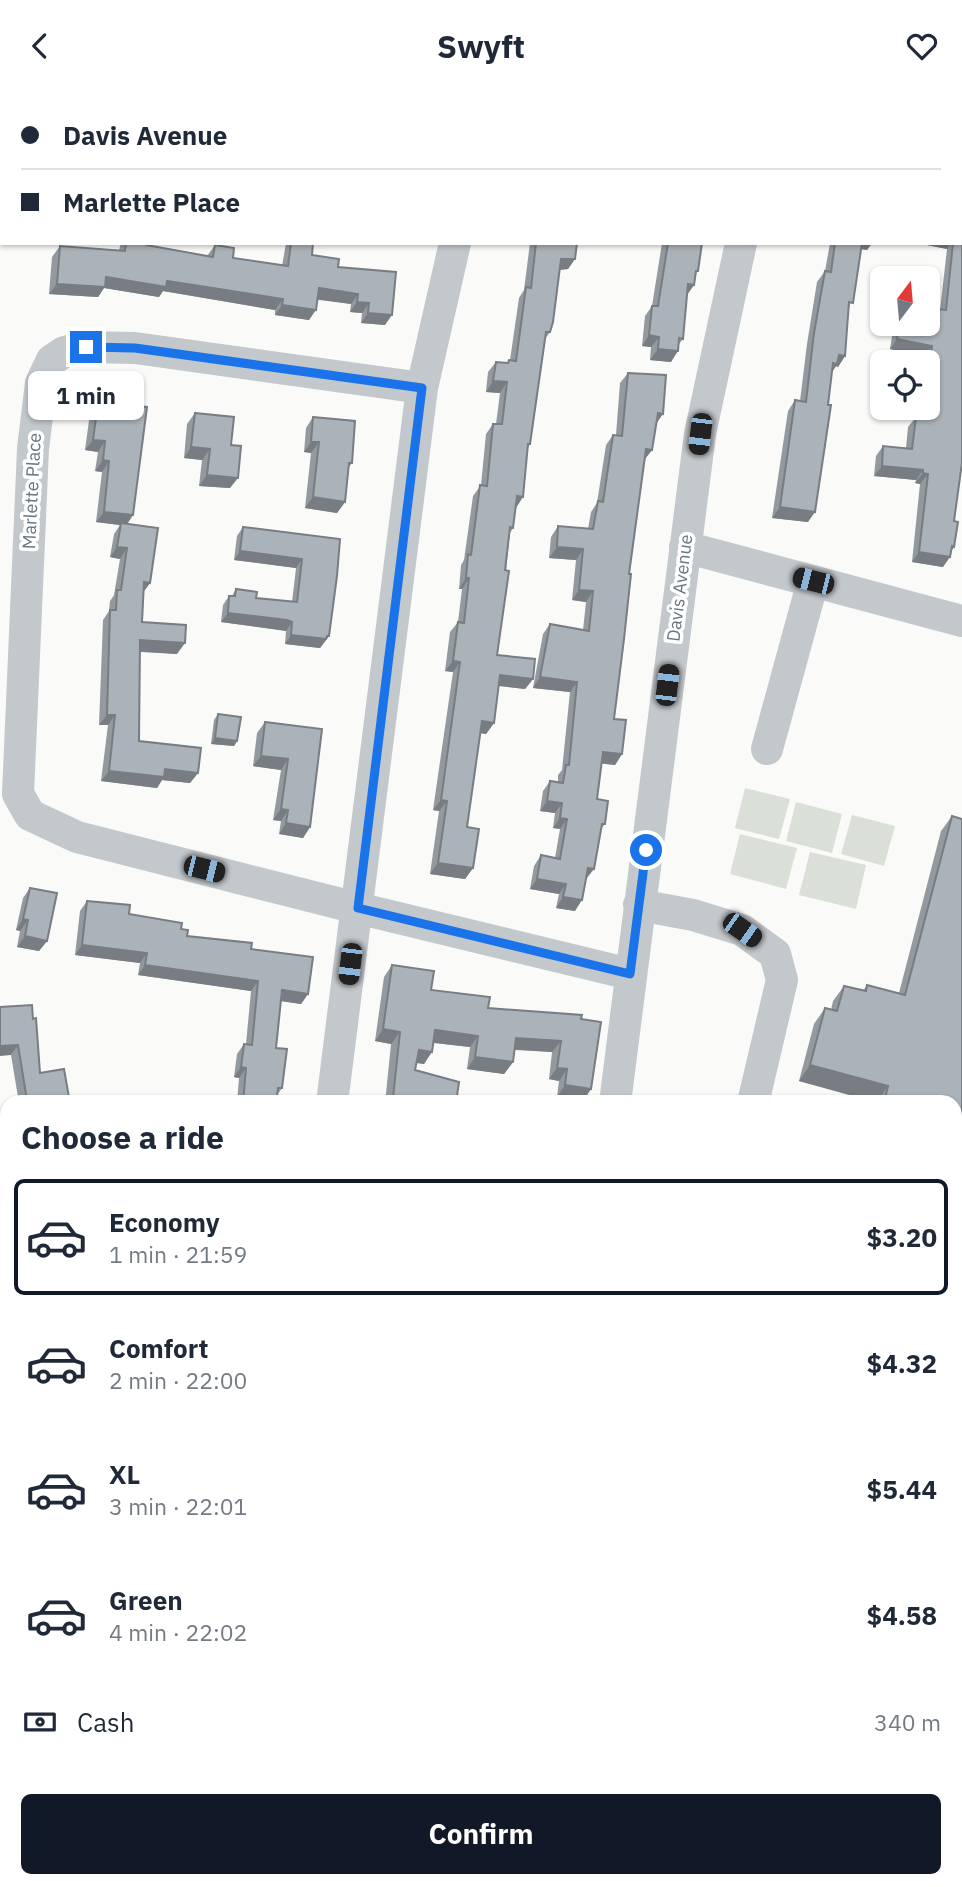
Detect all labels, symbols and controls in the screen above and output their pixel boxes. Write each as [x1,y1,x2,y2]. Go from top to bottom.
text: Swyft [437,25,525,67]
icon: back [21,27,59,65]
icon: heart [903,27,941,65]
text: Davis Avenue [63,118,227,152]
text: Marlette Place [63,185,240,219]
north arrow [870,266,940,336]
map controls [870,266,940,420]
route end [70,331,102,363]
button: locate [870,350,940,420]
callout: 1 min [28,371,144,421]
text: 1 min [56,380,116,410]
car [688,412,713,456]
street label: Marlette Place [17,432,46,550]
street label: Davis Avenue [662,533,698,643]
car [791,566,836,596]
car [655,663,680,707]
route start [630,834,662,866]
car [182,854,227,884]
car [719,909,766,951]
car [338,942,363,986]
text: Choose a ride [21,1116,224,1158]
text: Economy [109,1205,220,1239]
icon: car [25,1206,88,1269]
text: $3.20 [867,1220,937,1254]
text: 1 min · 21:59 [109,1239,247,1269]
text: Comfort [109,1331,208,1365]
icon: car [25,1332,88,1395]
text: $4.32 [867,1346,937,1380]
text: 2 min · 22:00 [109,1365,247,1395]
text: XL [109,1457,140,1491]
icon: car [25,1458,88,1521]
text: $5.44 [867,1472,937,1506]
text: 3 min · 22:01 [109,1491,247,1521]
text: Green [109,1583,183,1617]
icon: car [25,1584,88,1647]
text: $4.58 [867,1598,937,1632]
text: 4 min · 22:02 [109,1617,247,1647]
icon: cash [21,1703,59,1741]
text: Cash [77,1705,134,1739]
text: 340 m [874,1707,941,1737]
button: Confirm [21,1794,941,1874]

